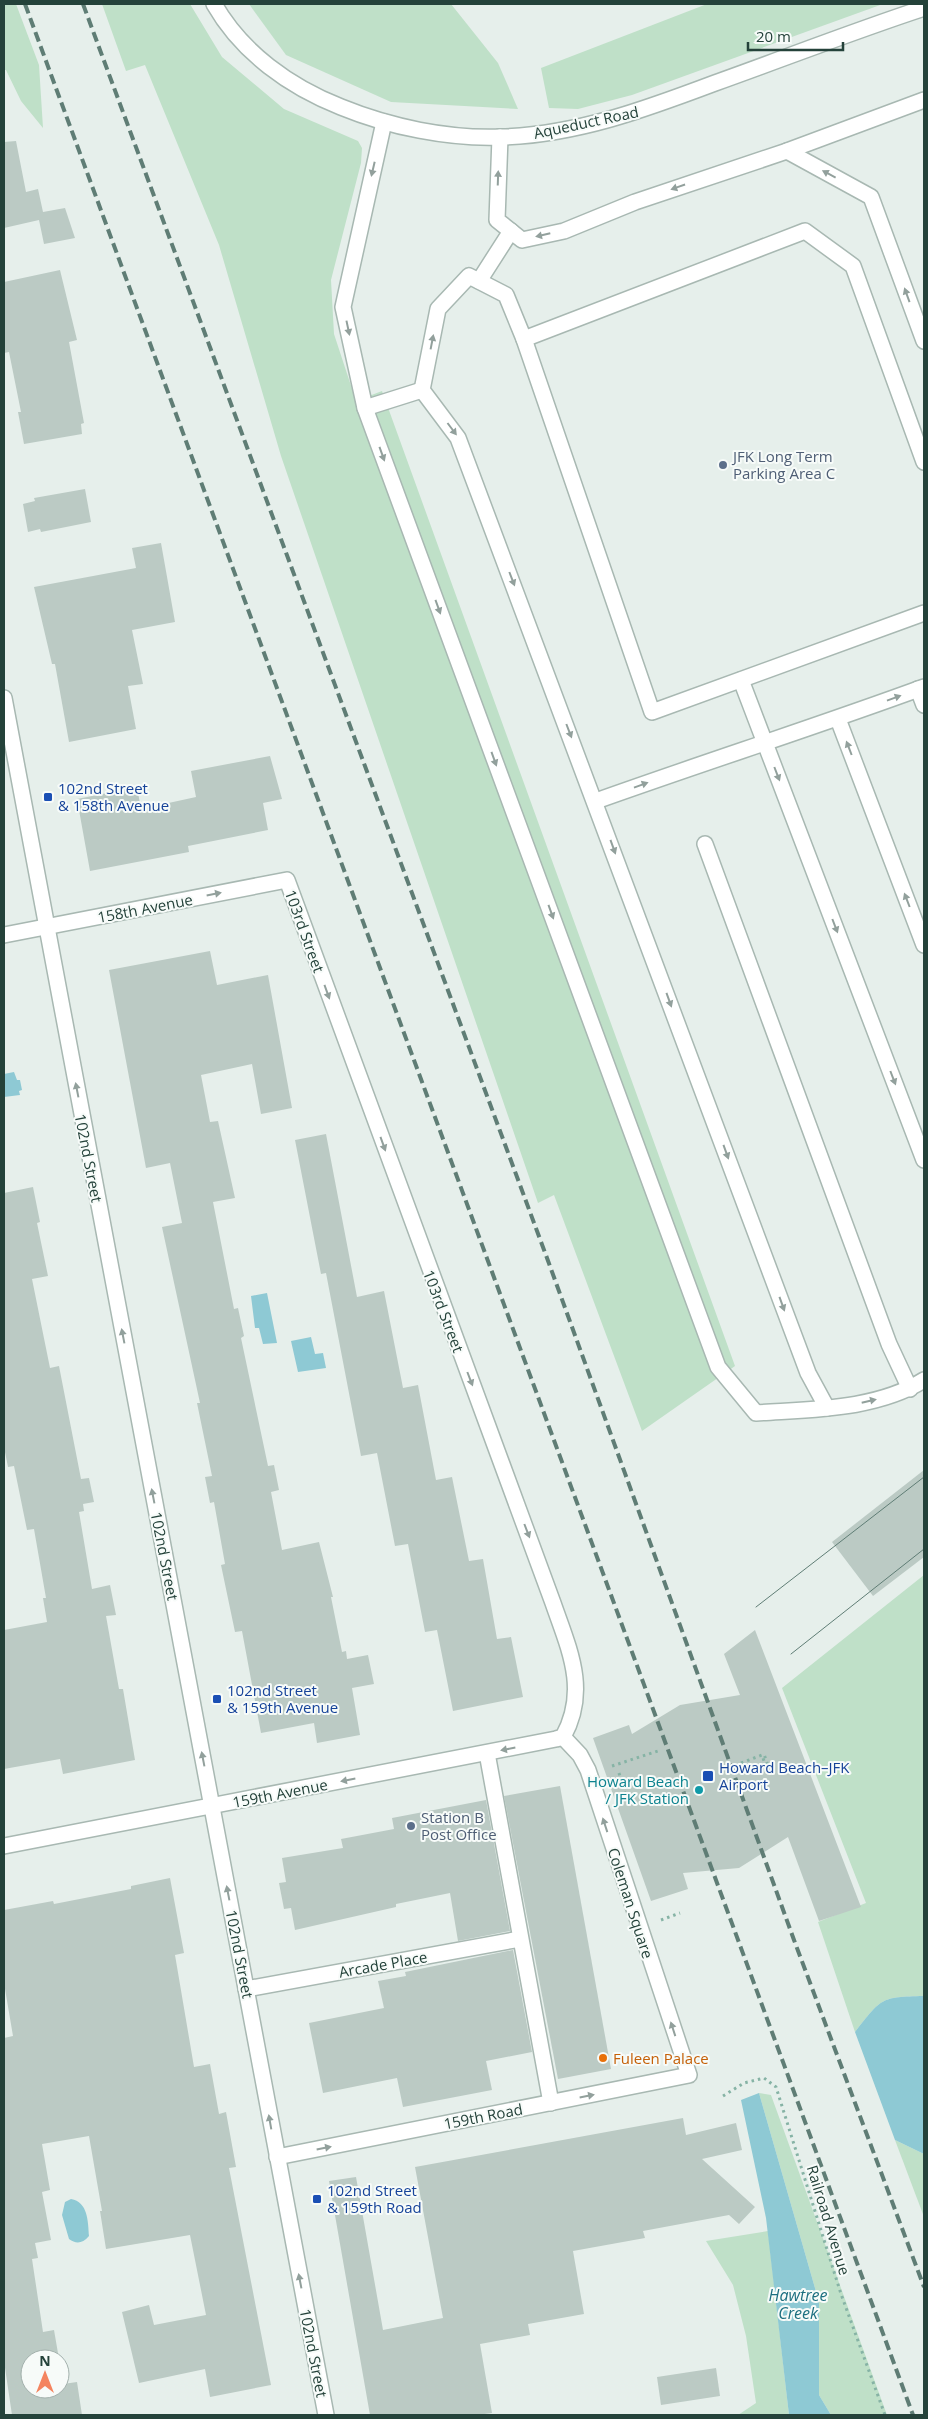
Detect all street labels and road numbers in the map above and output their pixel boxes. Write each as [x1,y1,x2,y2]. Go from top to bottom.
street label: Aqueduct Road [532,101,640,143]
street label: 103rd Street [281,887,329,975]
street label: 158th Avenue [96,889,194,927]
street label: 102nd Street [71,1112,107,1204]
street label: 103rd Street [419,1267,469,1355]
street label: 102nd Street [147,1510,183,1602]
street label: 159th Avenue [231,1774,329,1812]
street label: Coleman Square [604,1845,658,1961]
street label: 102nd Street [222,1908,258,2000]
street label: Arcade Place [337,1946,429,1982]
street label: 159th Road [442,2099,524,2133]
street label: Railroad Avenue [803,2163,855,2277]
street label: 102nd Street [296,2307,332,2399]

